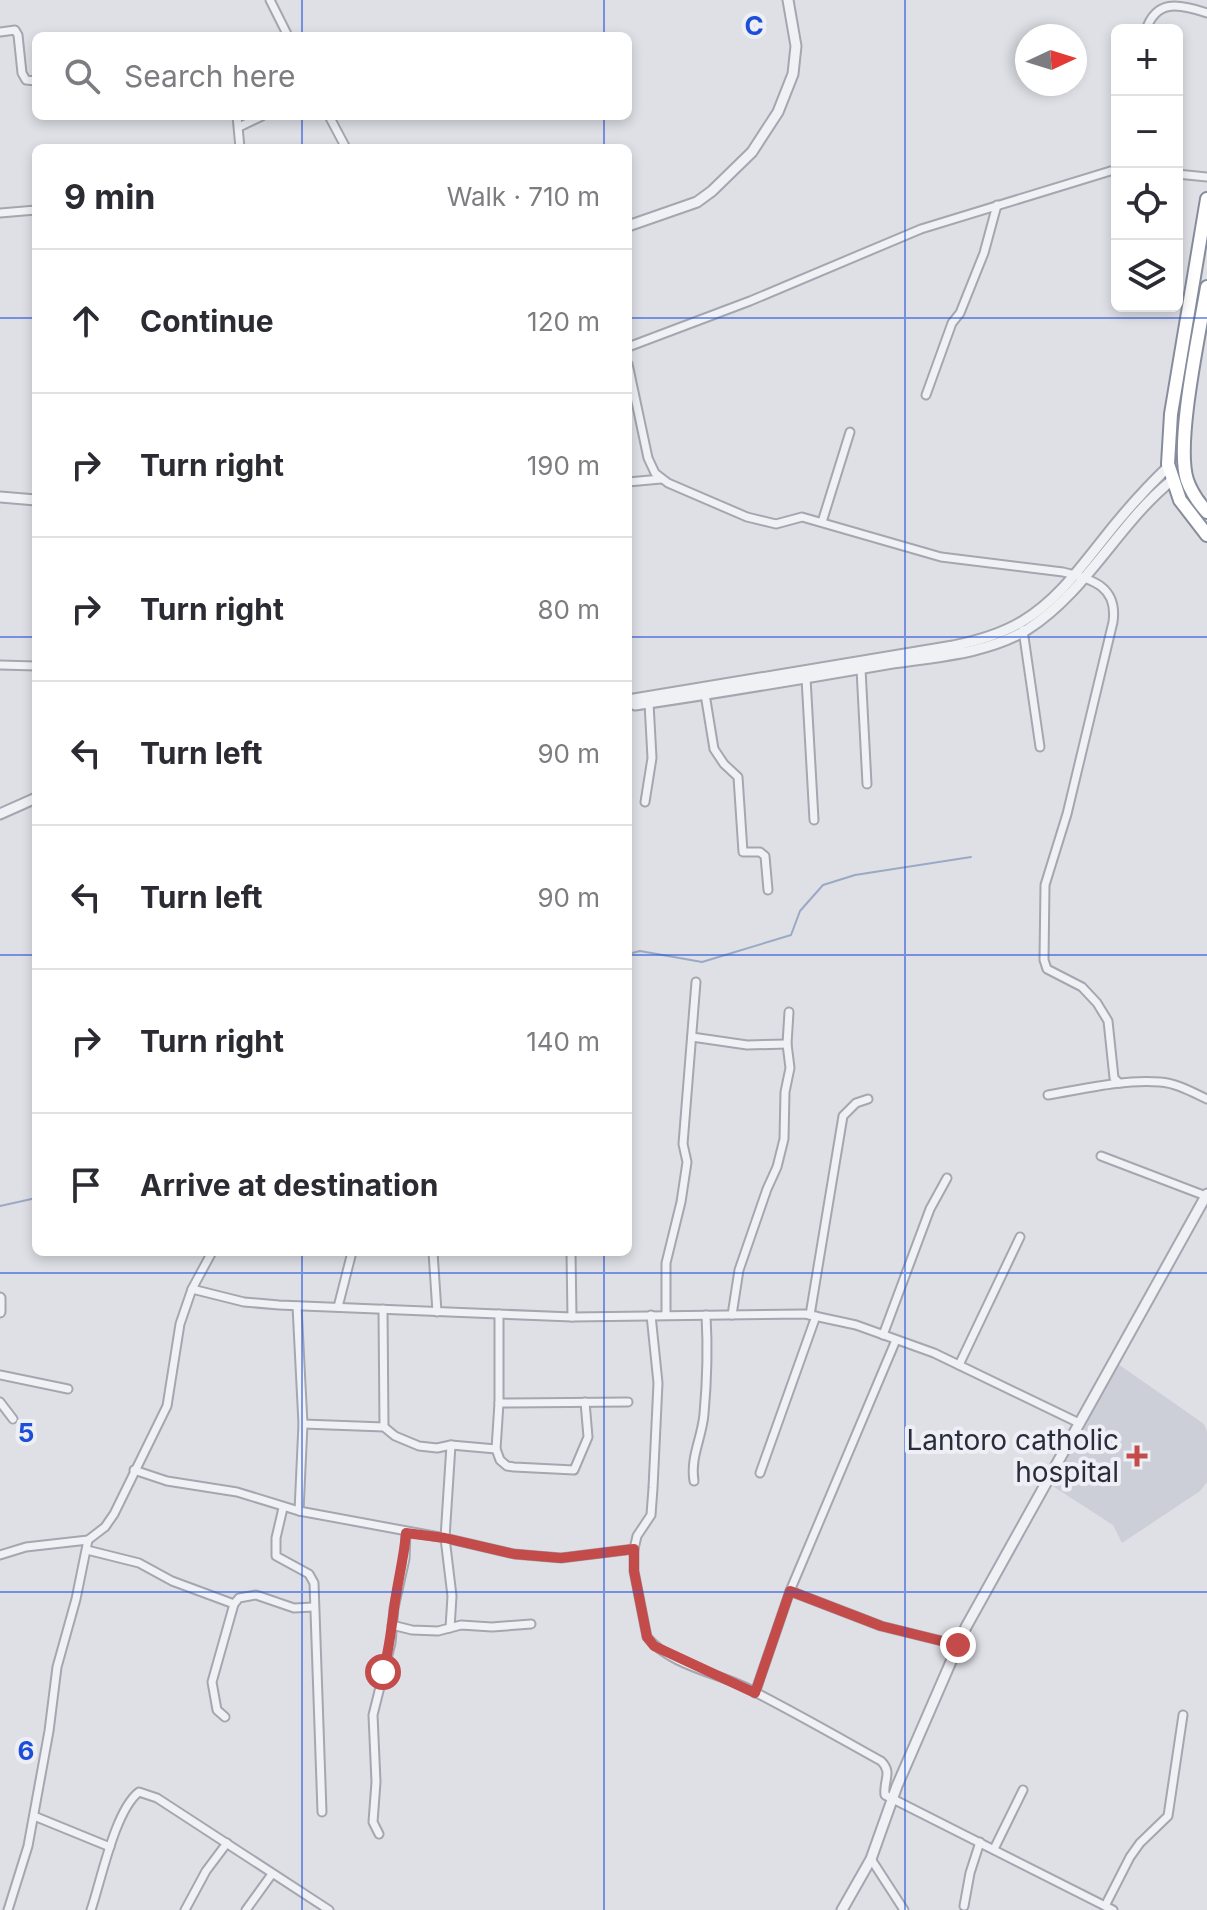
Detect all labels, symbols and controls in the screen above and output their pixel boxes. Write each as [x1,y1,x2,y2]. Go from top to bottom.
text: C [744,10,764,41]
north arrow [1015,24,1087,96]
map controls [1111,24,1183,312]
button: + [1111,24,1183,96]
search box [32,32,632,120]
icon: search [60,54,104,98]
text: Search here [124,58,296,94]
button: − [1111,96,1183,168]
button: locate [1111,168,1183,240]
text: 9 min [64,176,156,217]
text: Walk · 710 m [447,181,600,212]
button: layers [1111,240,1183,312]
icon: ahead [64,299,108,343]
text: Continue [140,303,274,339]
text: 120 m [527,306,600,337]
icon: right [64,443,108,487]
text: Turn right [140,447,284,483]
text: 190 m [527,450,600,481]
icon: right [64,587,108,631]
text: Turn right [140,591,284,627]
text: 80 m [537,594,600,625]
icon: left [64,731,108,775]
text: Turn left [140,735,262,771]
text: 90 m [537,738,600,769]
icon: left [64,875,108,919]
text: Turn left [140,879,262,915]
text: 90 m [537,882,600,913]
icon: right [64,1019,108,1063]
text: Turn right [140,1023,284,1059]
text: 140 m [526,1026,600,1057]
icon: arrive [64,1163,108,1207]
text: Arrive at destination [140,1167,438,1203]
text: 5 [18,1417,34,1448]
place label: Lantoro catholic hospital [906,1423,1119,1489]
marker: Lantoro catholic hospital [1126,1445,1148,1467]
route end [940,1627,976,1663]
route start [365,1654,401,1690]
text: 6 [18,1735,34,1766]

